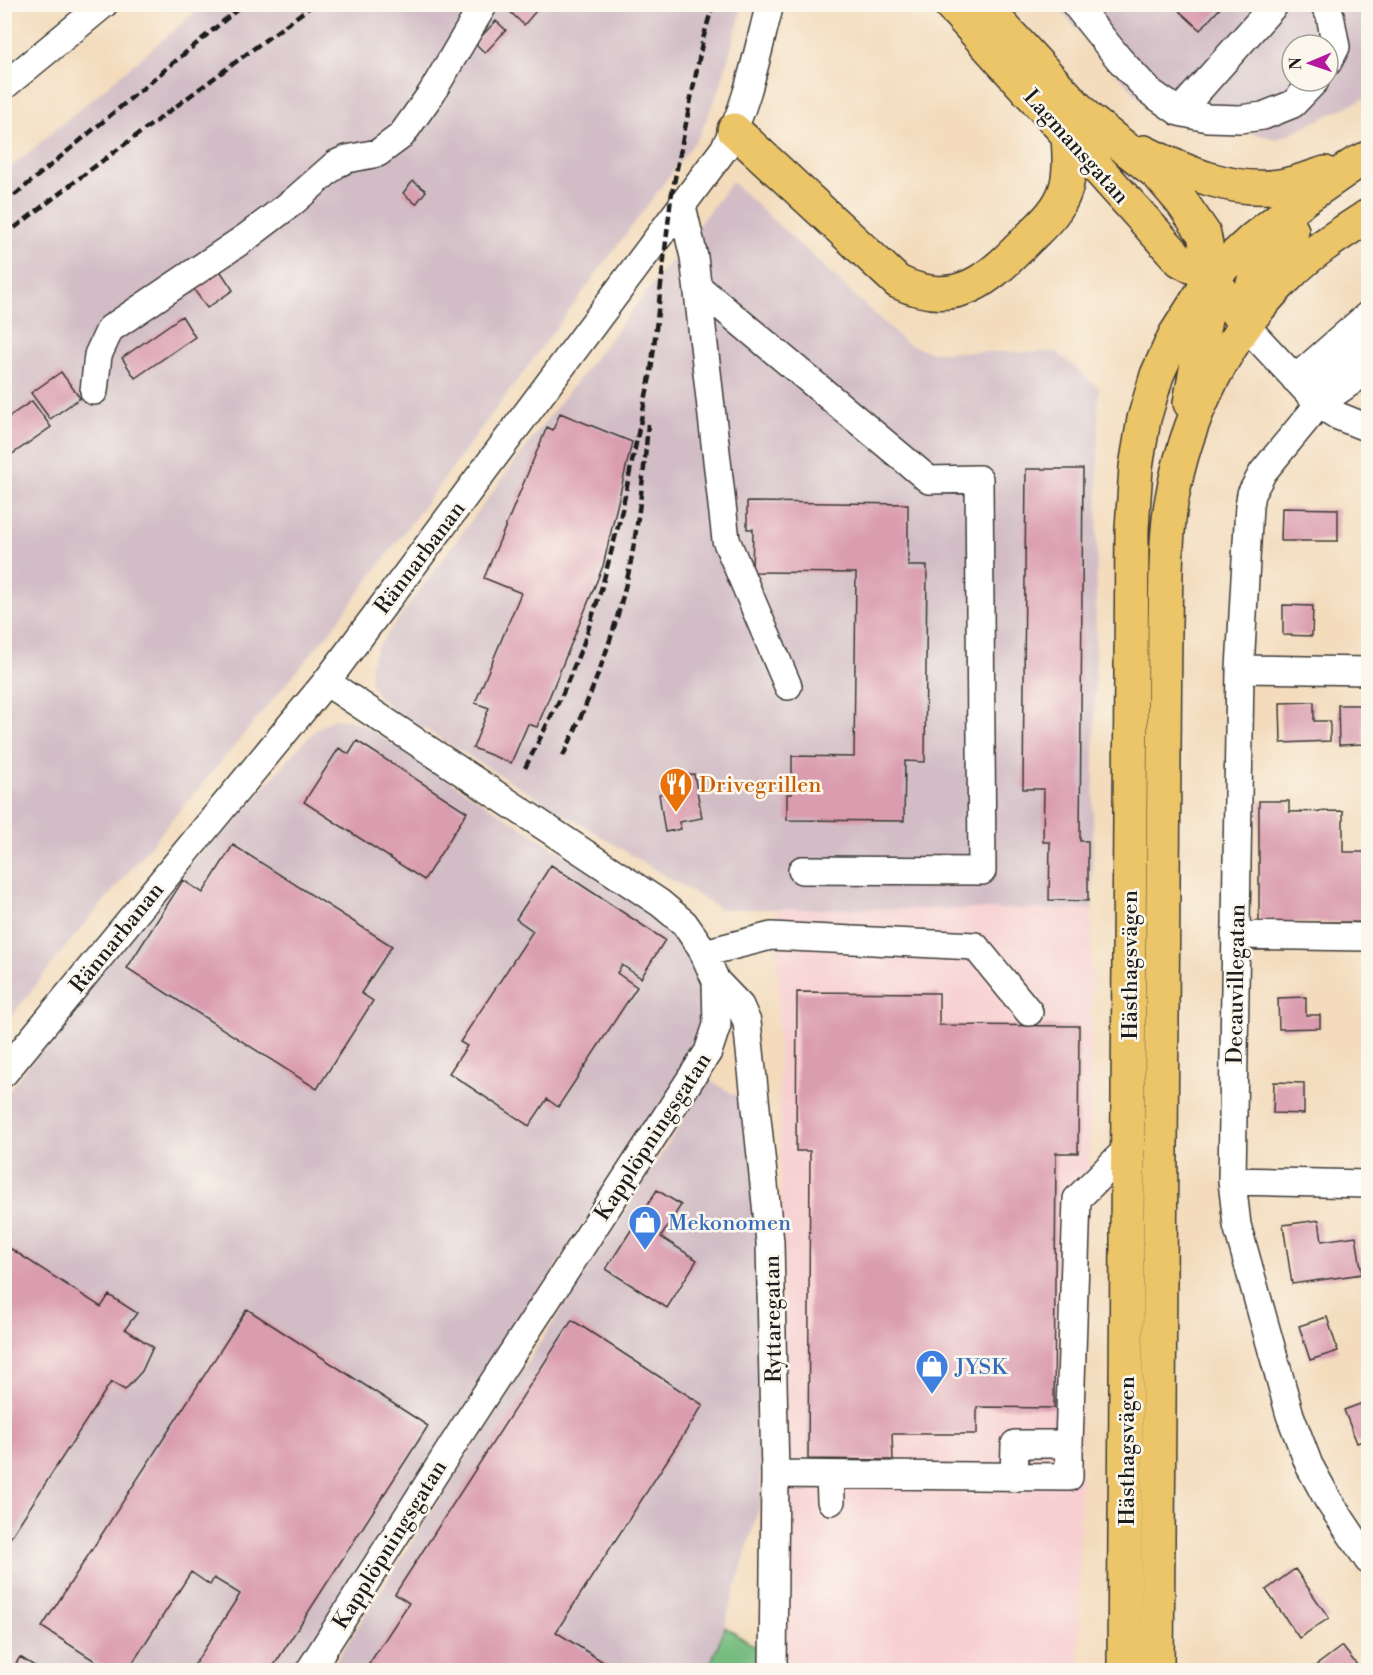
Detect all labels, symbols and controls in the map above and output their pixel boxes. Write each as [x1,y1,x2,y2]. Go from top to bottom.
north arrow [1280,33,1340,93]
text: N [1286,56,1306,70]
street label: Lagmansgatan [1017,84,1134,210]
street label: Rännarbanan [369,496,471,620]
restaurant icon: Drivegrillen [658,766,694,813]
place label: Drivegrillen [699,772,821,799]
street label: Rännarbanan [64,877,170,999]
street label: Hästhagsvägen [1117,890,1144,1040]
street label: Decauvillegatan [1222,904,1251,1064]
street label: Kapplöpningsgatan [589,1048,718,1226]
shop icon: Mekonomen [627,1204,663,1251]
place label: Mekonomen [668,1210,791,1237]
street label: Ryttaregatan [759,1255,788,1383]
shop icon: JYSK [914,1348,950,1395]
place label: JYSK [954,1354,1009,1381]
street label: Hästhagsvägen [1114,1376,1141,1526]
street label: Kapplöpningsgatan [327,1455,453,1634]

